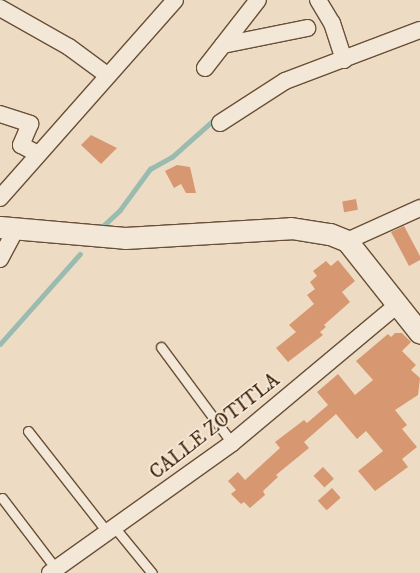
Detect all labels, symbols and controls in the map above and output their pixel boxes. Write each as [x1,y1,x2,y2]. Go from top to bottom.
street label: CALLE ZOTITLA [146,369,284,485]

